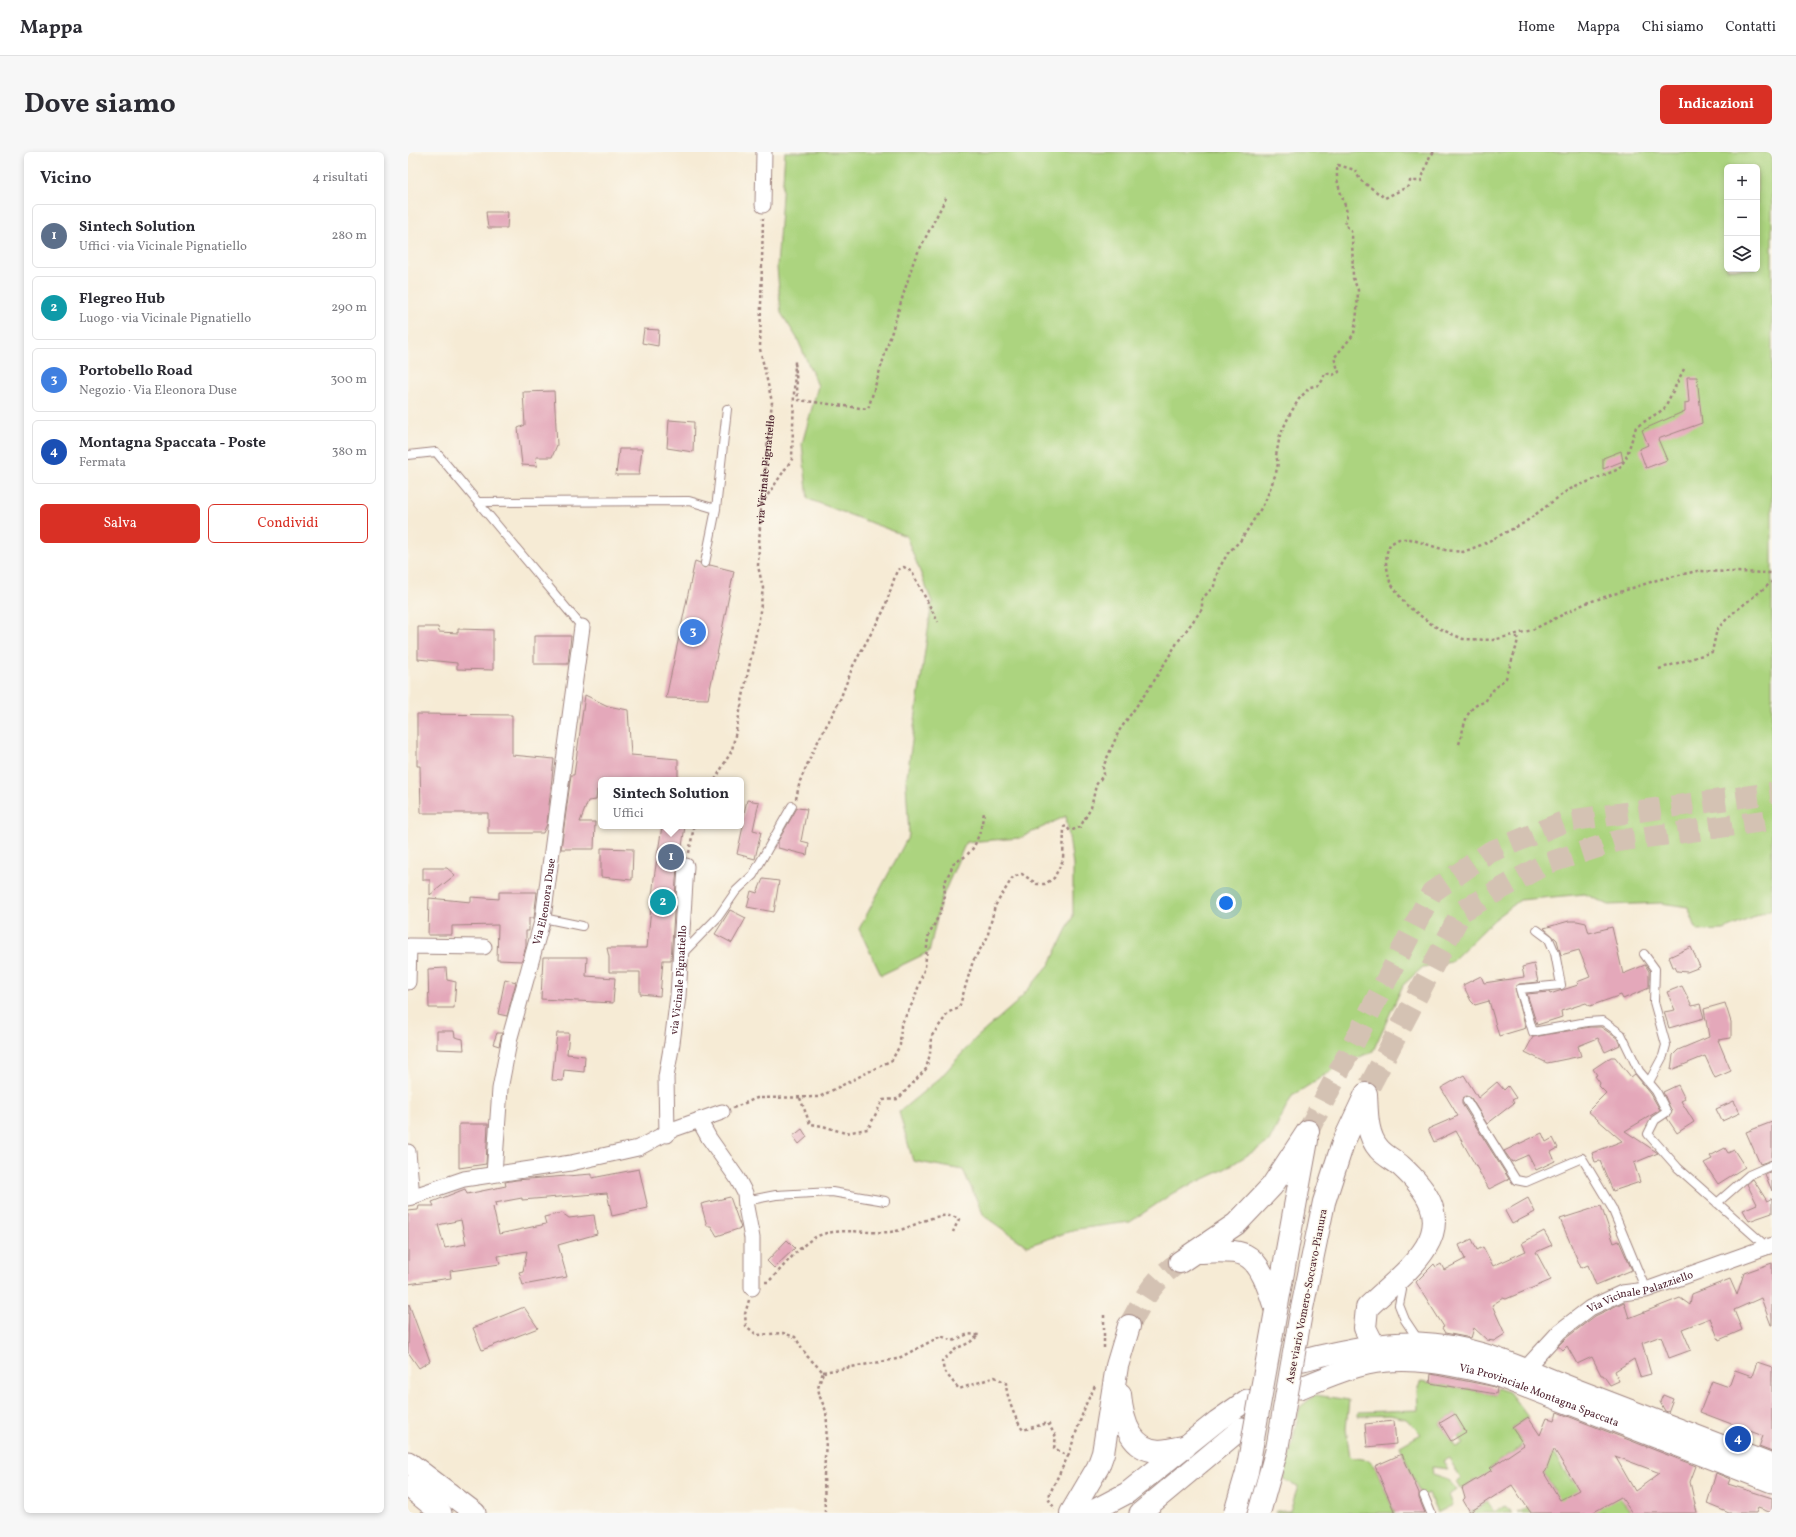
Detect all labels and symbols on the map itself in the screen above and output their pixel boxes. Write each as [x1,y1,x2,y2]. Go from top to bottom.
street label: via Vicinale Pignatiello [754,414,780,525]
pin: 3 [680,617,706,647]
pin: 1 [658,842,684,872]
street label: Via Eleonora Duse [530,857,560,947]
pin: 2 [650,887,676,917]
your location [1216,893,1236,913]
street label: via Vicinale Pignatiello [667,925,691,1036]
street label: Asse viario Vomero-Soccavo-Pianura [1283,1207,1332,1385]
street label: Via Vicinale Palazziello [1585,1268,1696,1317]
street label: Via Provinciale Montagna Spaccata [1458,1361,1621,1431]
pin: 4 [1725,1424,1751,1454]

